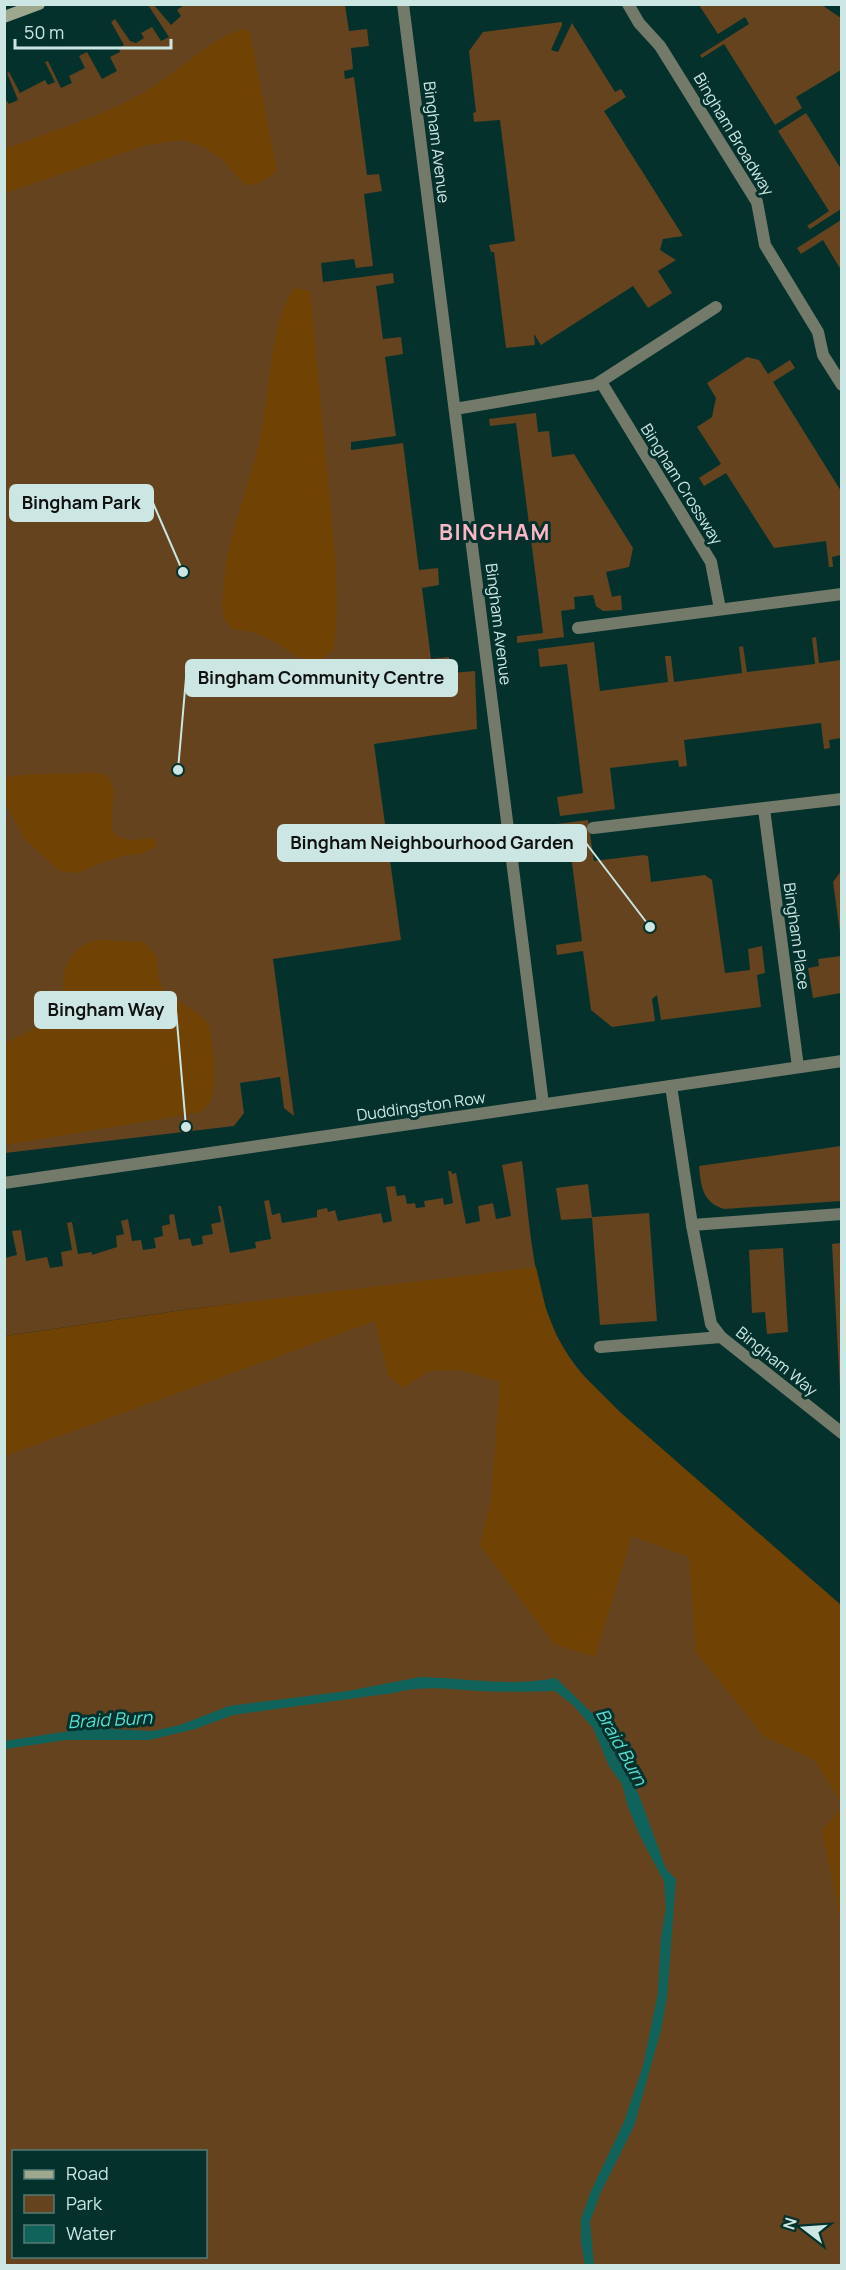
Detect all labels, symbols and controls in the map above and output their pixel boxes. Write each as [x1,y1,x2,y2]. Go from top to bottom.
scale bar [15,12,171,50]
text: 50 m [24,20,64,44]
street label: Bingham Broadway [689,69,780,200]
street label: Bingham Avenue [419,80,455,204]
street label: Bingham Crossway [636,419,729,549]
callout: Bingham Park [10,485,153,521]
text: Bingham Park [22,490,142,514]
district label: BINGHAM [439,517,551,547]
street label: Bingham Avenue [481,562,517,686]
callout: Bingham Community Centre [186,660,457,696]
text: Bingham Community Centre [198,665,444,689]
callout: Bingham Neighbourhood Garden [278,825,586,861]
text: Bingham Neighbourhood Garden [290,830,574,854]
street label: Bingham Place [779,881,815,991]
callout: Bingham Way [35,992,176,1028]
text: Bingham Way [48,997,164,1021]
street label: Duddingston Row [355,1086,487,1126]
street label: Bingham Way [732,1321,823,1401]
water label: Braid Burn [591,1704,653,1790]
water label: Braid Burn [67,1705,154,1733]
legend [12,2150,207,2258]
text: Road [66,2161,109,2185]
text: Park [66,2191,103,2215]
north arrow [774,2198,834,2258]
text: N [777,2215,802,2232]
text: Water [66,2221,116,2245]

